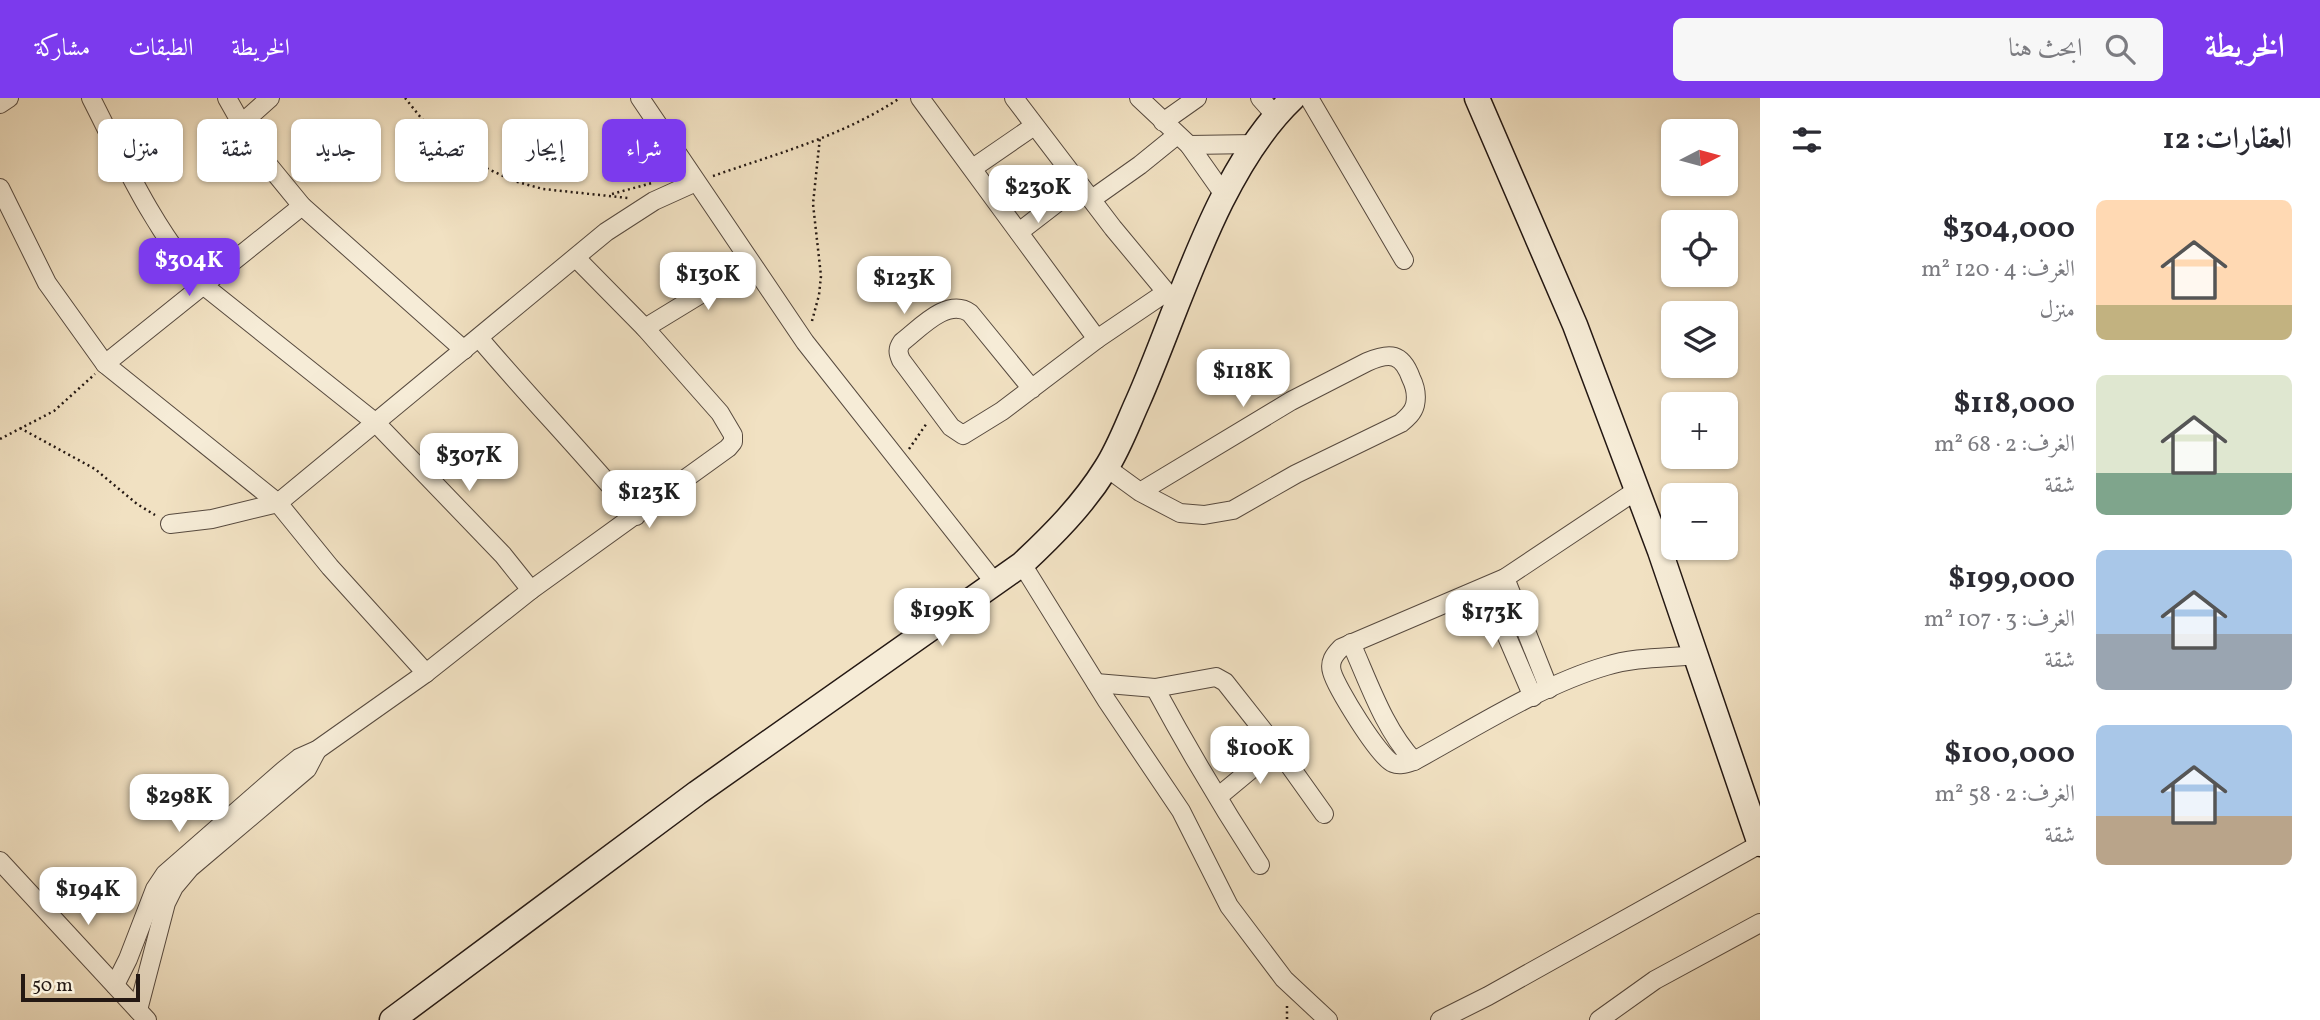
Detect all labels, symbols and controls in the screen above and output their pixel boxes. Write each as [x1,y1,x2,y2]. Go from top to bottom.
search box [1673,18,2163,81]
text: الخريطة [2205,26,2285,72]
icon: search [2101,30,2139,68]
text: ابحث هنا [2008,31,2083,67]
text: مشاركة [35,32,90,66]
text: الطبقات [128,32,194,66]
text: الخريطة [232,32,290,66]
chip: منزل [98,119,183,182]
chip: شقة [197,119,277,182]
chip: جديد [291,119,381,182]
chip: تصفية [395,119,488,182]
chip: إيجار [502,119,588,182]
chip: شراء [602,119,686,182]
north arrow [1661,119,1738,196]
map controls [1661,119,1738,560]
text: العقارات: 12 [2163,119,2292,161]
icon: filters [1788,121,1826,159]
pin: $230K [989,166,1087,225]
text: $230K [1005,172,1071,204]
text: $304,000 [1943,208,2075,250]
button: locate [1661,210,1738,287]
icon: home [2152,228,2236,312]
pin: $304K [140,238,238,298]
text: $304K [155,245,223,277]
pin: $130K [659,252,757,312]
text: الغرف: 4 · 120 m² [1921,254,2075,286]
pin: $123K [855,256,953,316]
text: $130K [676,259,740,291]
text: $123K [873,263,935,295]
text: منزل [2040,295,2075,327]
button: layers [1661,301,1738,378]
pin: $118K [1194,350,1292,409]
text: $118K [1213,356,1273,388]
text: $118,000 [1954,383,2075,425]
button: + [1661,392,1738,469]
icon: home [2152,403,2236,487]
text: الغرف: 2 · 68 m² [1934,429,2075,461]
pin: $307K [420,434,518,493]
text: $307K [436,440,502,472]
pin: $123K [600,470,698,530]
text: شقة [2045,470,2075,502]
text: $123K [618,477,680,509]
button: − [1661,483,1738,560]
text: $199,000 [1948,558,2075,600]
icon: home [2152,578,2236,662]
pin: $199K [893,588,991,648]
pin: $173K [1443,590,1541,650]
text: $199K [910,595,974,627]
text: $173K [1461,597,1523,629]
text: الغرف: 3 · 107 m² [1924,604,2075,636]
text: شقة [2045,645,2075,677]
pin: $100K [1211,726,1309,786]
text: $100K [1226,733,1294,765]
text: $100,000 [1944,733,2075,775]
icon: home [2152,753,2236,837]
pin: $298K [130,774,228,834]
text: الغرف: 2 · 58 m² [1935,779,2075,811]
text: $298K [146,781,212,813]
text: شقة [2045,820,2075,852]
pin: $194K [39,868,137,927]
text: $194K [56,874,120,906]
scale bar [21,971,140,1003]
text: 50 m [32,973,73,999]

